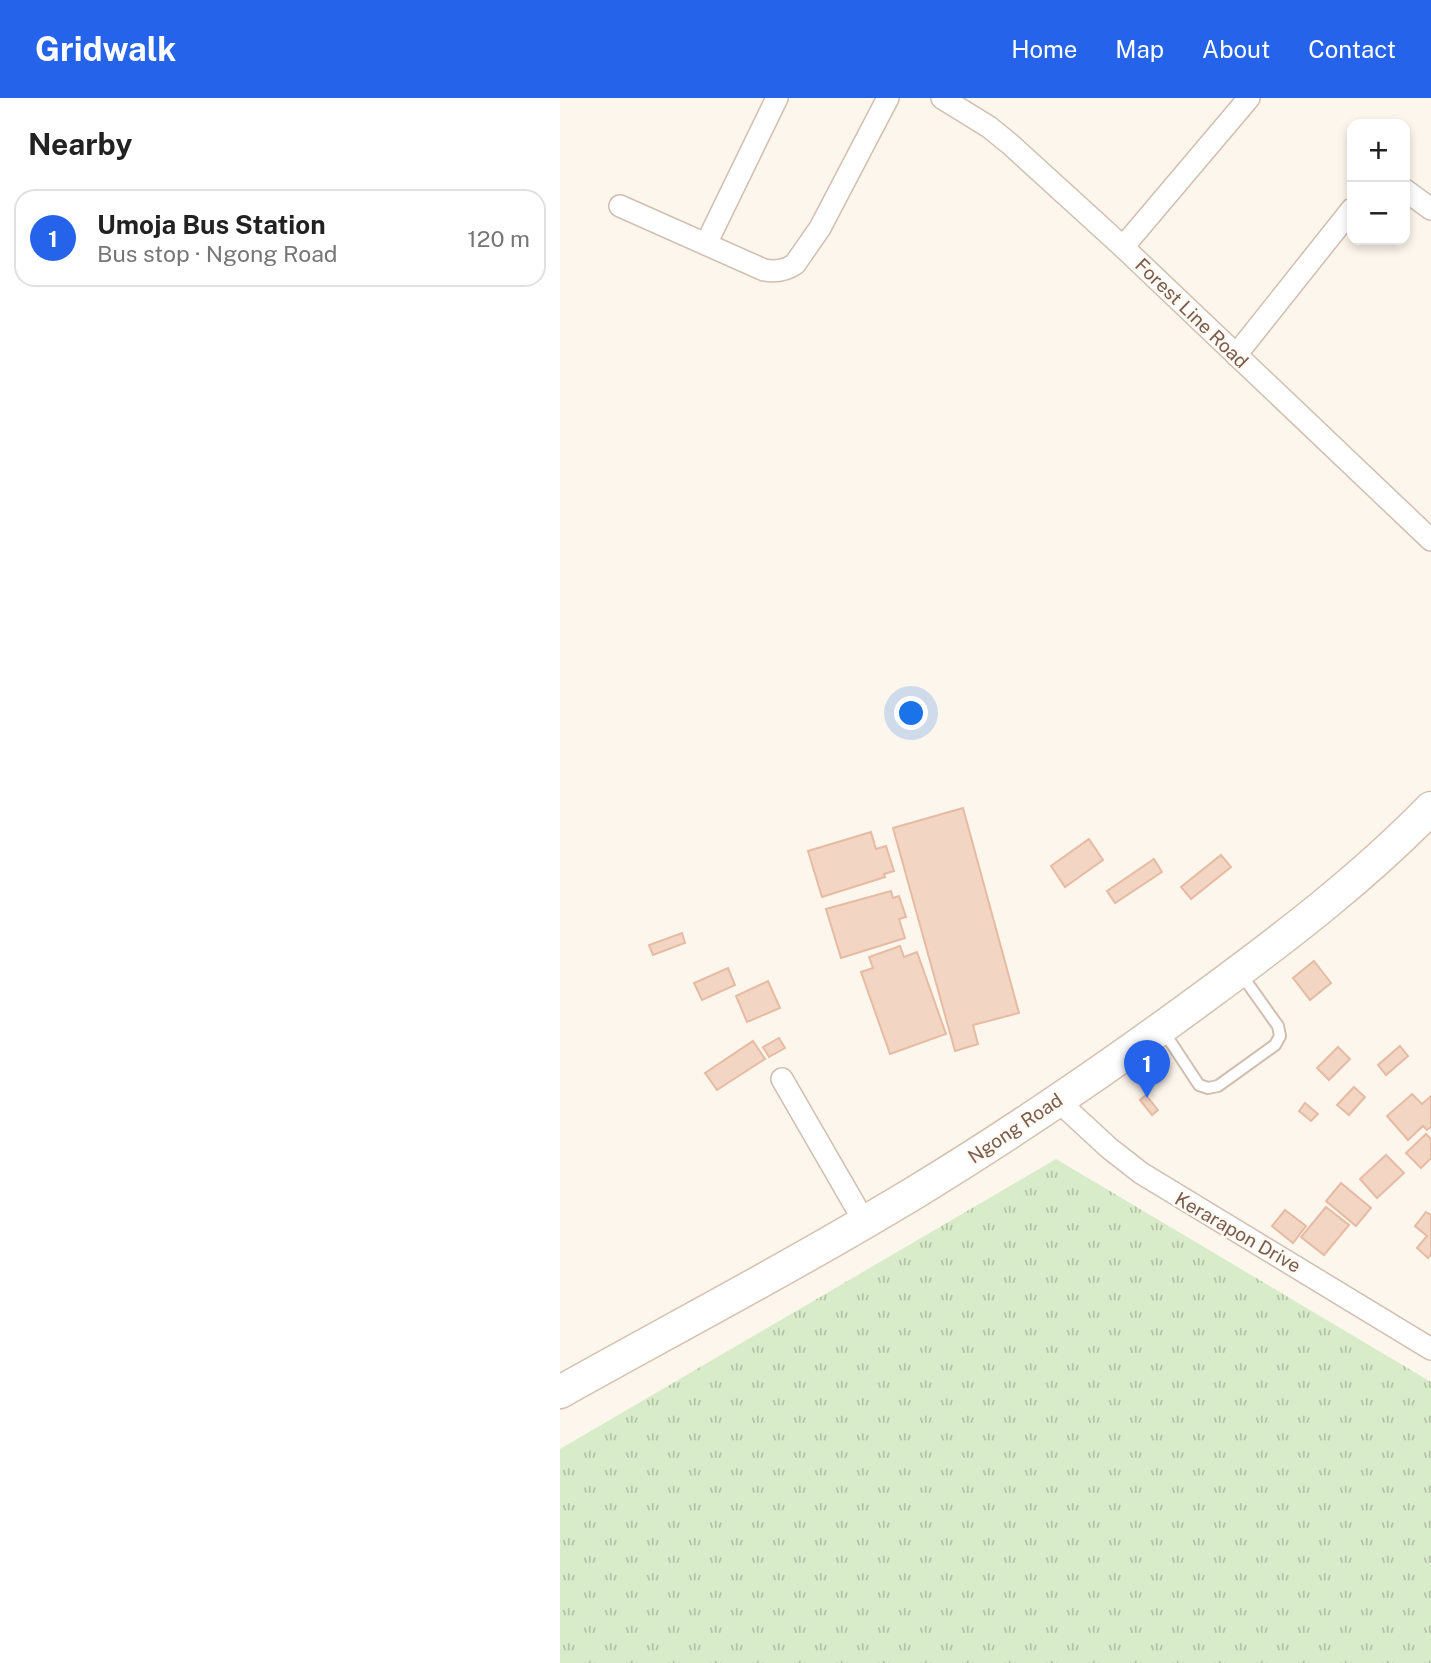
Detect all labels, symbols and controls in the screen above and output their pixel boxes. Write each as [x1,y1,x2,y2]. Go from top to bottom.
text: Gridwalk [35,30,176,68]
text: Home [1011,35,1077,63]
text: Map [1115,35,1164,63]
text: About [1202,35,1270,63]
text: Contact [1308,35,1396,63]
map controls [1347,119,1410,245]
button: + [1347,119,1410,182]
text: Nearby [28,126,132,162]
button: − [1347,182,1410,245]
text: Umoja Bus Station [97,209,326,240]
text: 1 [48,225,58,252]
text: 120 m [467,225,530,252]
text: Bus stop · Ngong Road [97,240,338,267]
street label: Forest Line Road [1131,254,1253,372]
your location [894,696,928,730]
pin: 1 [1124,1040,1170,1098]
street label: Ngong Road [964,1088,1066,1168]
street label: Kerarapon Drive [1171,1187,1305,1277]

